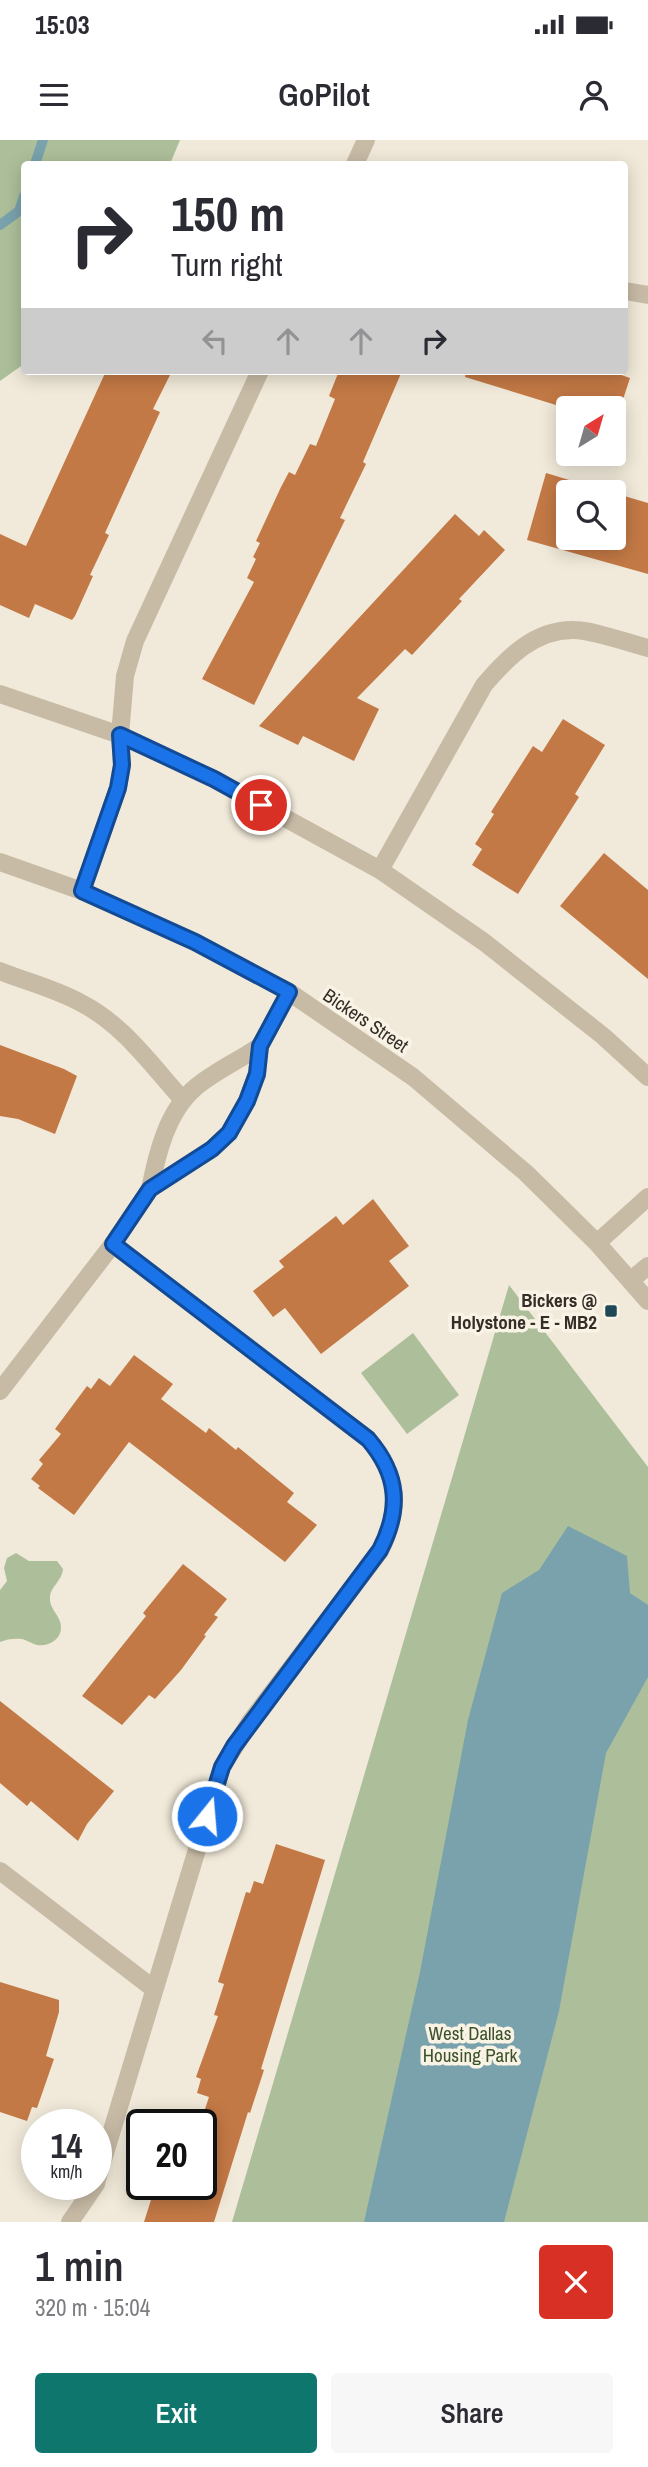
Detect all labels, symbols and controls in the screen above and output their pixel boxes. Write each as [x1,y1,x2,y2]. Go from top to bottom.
text: 15:03 [35,7,90,42]
text: GoPilot [278,73,370,116]
icon: menu [35,76,73,114]
icon: person [575,76,613,114]
text: 150 m [171,180,285,246]
icon: right [56,189,147,280]
text: Turn right [171,243,283,286]
icon: left [196,322,234,360]
icon: ahead [269,322,307,360]
icon: ahead [342,322,380,360]
icon: right [415,322,453,360]
north arrow [556,396,626,466]
map controls [556,396,626,550]
button: search [556,480,626,550]
pin [231,775,291,835]
icon: arrive [242,786,280,824]
street label: Bickers Street [318,982,414,1059]
place label: Bickers @ Holystone - E - MB2 [451,1287,597,1335]
marker: Bickers @ Holystone - E - MB2 [603,1303,619,1319]
position arrow [170,1779,244,1853]
park label: West Dallas Housing Park [423,2020,517,2068]
speed limit sign: 20 [126,2109,217,2200]
text: 14 [51,2122,82,2169]
text: km/h [51,2159,83,2184]
text: 1 min [35,2238,124,2294]
button: close [539,2245,613,2319]
text: 320 m · 15:04 [35,2292,150,2323]
button: Exit [35,2373,317,2453]
button: Share [331,2373,613,2453]

